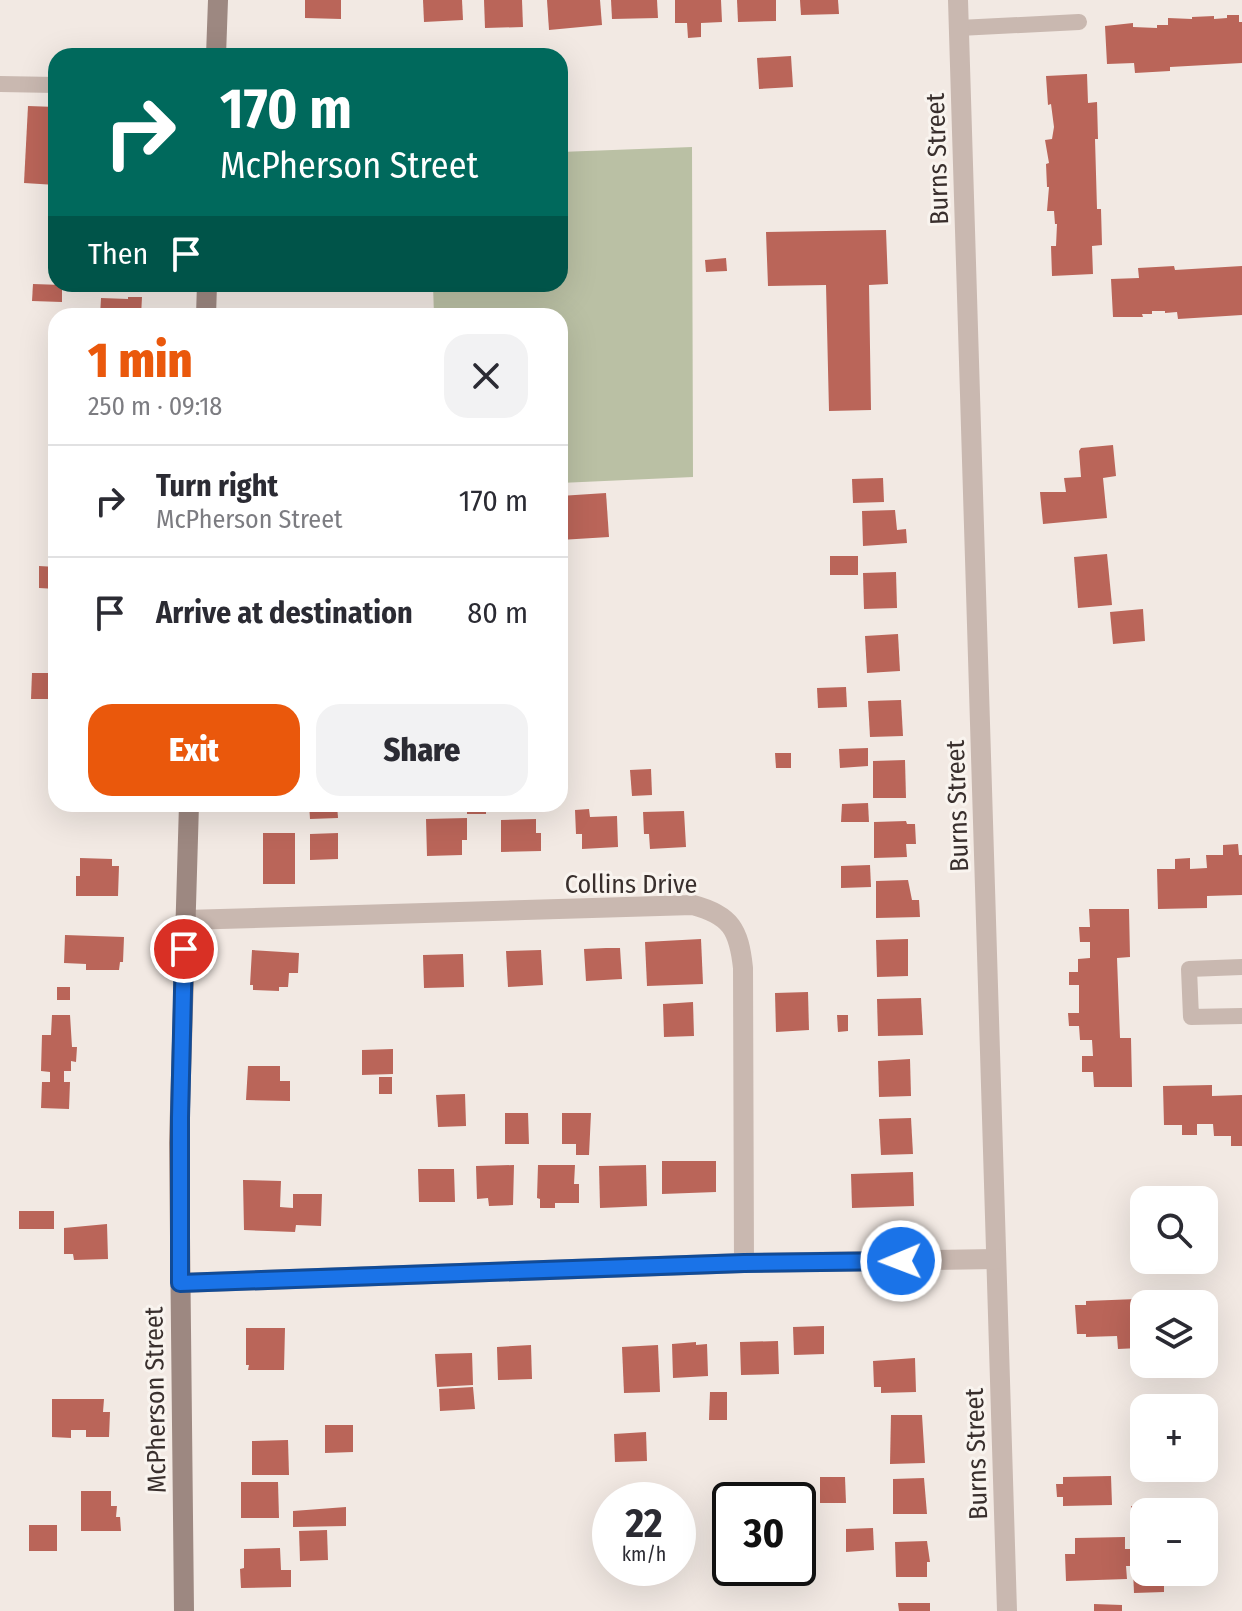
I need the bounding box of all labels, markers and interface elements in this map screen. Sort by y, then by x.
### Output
text: 170 m [220,76,352,143]
icon: right [88,80,192,184]
street label: Burns Street [920,92,955,225]
text: McPherson Street [220,144,478,188]
icon: arrive [164,232,208,276]
text: Then [88,236,148,272]
text: 1 min [88,332,192,390]
button: close [444,334,528,418]
text: 250 m · 09:18 [88,391,222,422]
text: Turn right [156,468,278,504]
icon: right [88,479,132,523]
text: 170 m [459,483,528,519]
text: McPherson Street [156,504,342,535]
icon: arrive [88,591,132,635]
text: Arrive at destination [156,595,413,631]
text: 80 m [467,595,528,631]
button: Exit [88,704,300,796]
button: Share [316,704,528,796]
street label: Burns Street [940,739,975,872]
street label: Collins Drive [565,869,697,900]
pin [150,915,218,983]
icon: arrive [162,927,206,971]
map controls [1130,1186,1218,1586]
button: search [1130,1186,1218,1274]
position arrow [859,1219,943,1303]
button: layers [1130,1290,1218,1378]
street label: McPherson Street [138,1306,173,1493]
street label: Burns Street [959,1387,994,1520]
button: + [1130,1394,1218,1482]
speed limit sign: 30 [712,1482,816,1586]
button: − [1130,1498,1218,1586]
text: 22 [625,1500,663,1548]
text: km/h [622,1542,666,1566]

